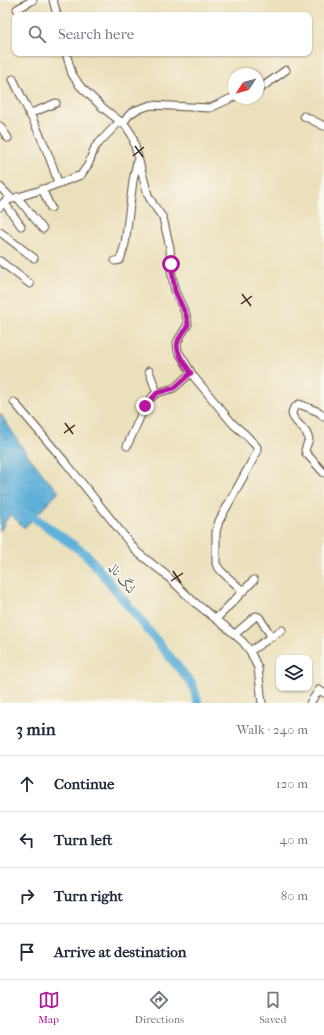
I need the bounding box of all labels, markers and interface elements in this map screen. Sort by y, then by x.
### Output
search box [12,12,312,56]
icon: search [26,23,48,45]
text: Search here [58,25,134,43]
north arrow [228,68,264,104]
route start [162,255,180,273]
route end [136,397,154,415]
water label: لنگ نالہ [105,559,140,597]
map controls [276,655,312,691]
button: layers [276,655,312,691]
text: 3 min [16,719,56,739]
text: Walk · 240 m [236,722,308,737]
icon: ahead [16,773,38,795]
text: Continue [54,775,114,793]
text: 120 m [276,776,308,791]
icon: left [16,829,38,851]
text: Turn left [54,831,112,849]
text: 40 m [280,832,308,847]
icon: right [16,885,38,907]
text: Turn right [54,887,123,905]
text: 80 m [281,888,308,903]
icon: arrive [16,941,38,963]
text: Arrive at destination [54,943,186,961]
tab: Map [38,989,60,1026]
tab: Directions [135,989,184,1026]
tab: Saved [259,989,286,1026]

